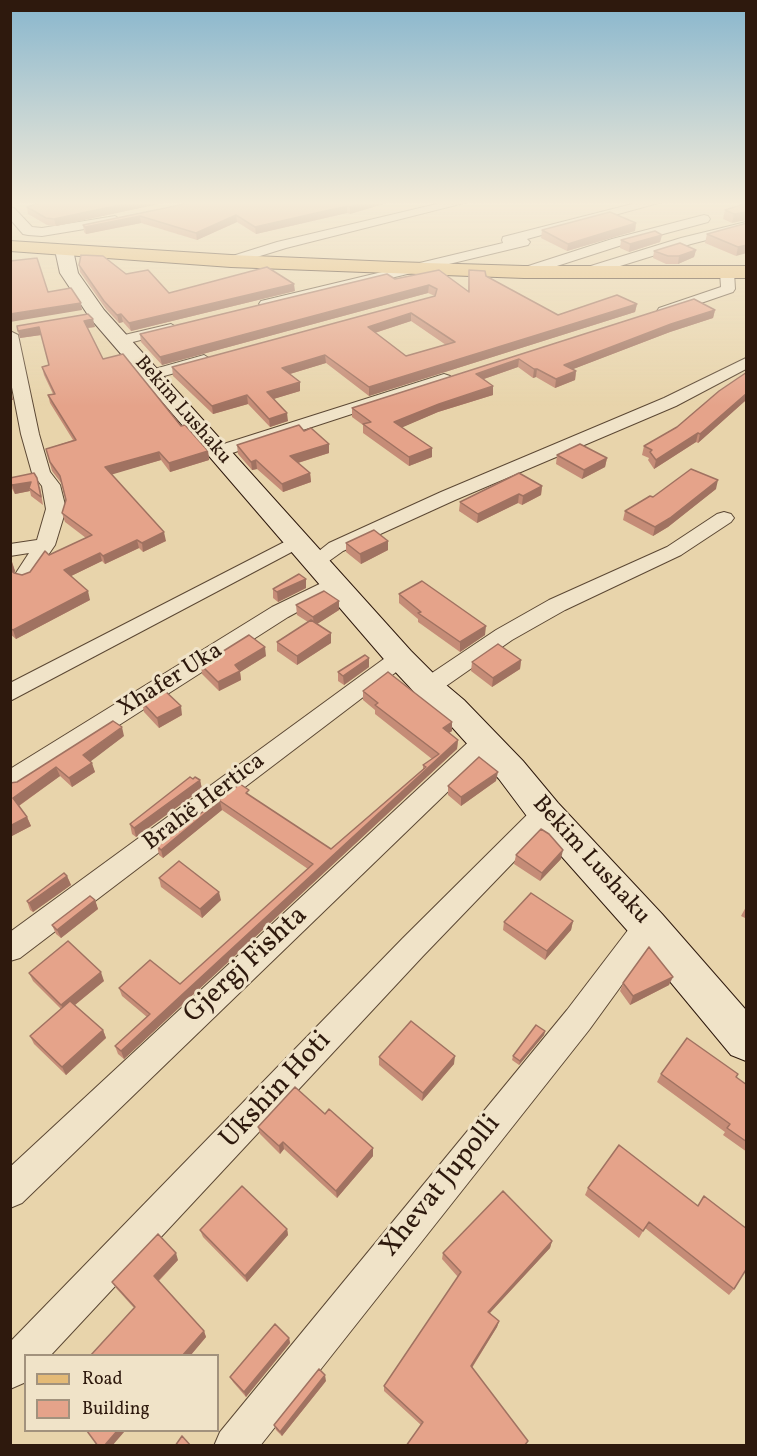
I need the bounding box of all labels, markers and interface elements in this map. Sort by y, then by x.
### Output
street label: Bekim Lushaku [128,352,236,470]
street label: Xhafer Uka [113,638,229,724]
street label: Brahë Hertica [138,748,272,858]
street label: Bekim Lushaku [525,791,655,931]
street label: Gjergj Fishta [178,900,316,1032]
street label: Ukshin Hoti [214,1025,340,1157]
street label: Xhevat Jupolli [375,1109,509,1265]
legend [24,1354,219,1432]
text: Road [82,1367,123,1392]
text: Building [82,1397,150,1422]

